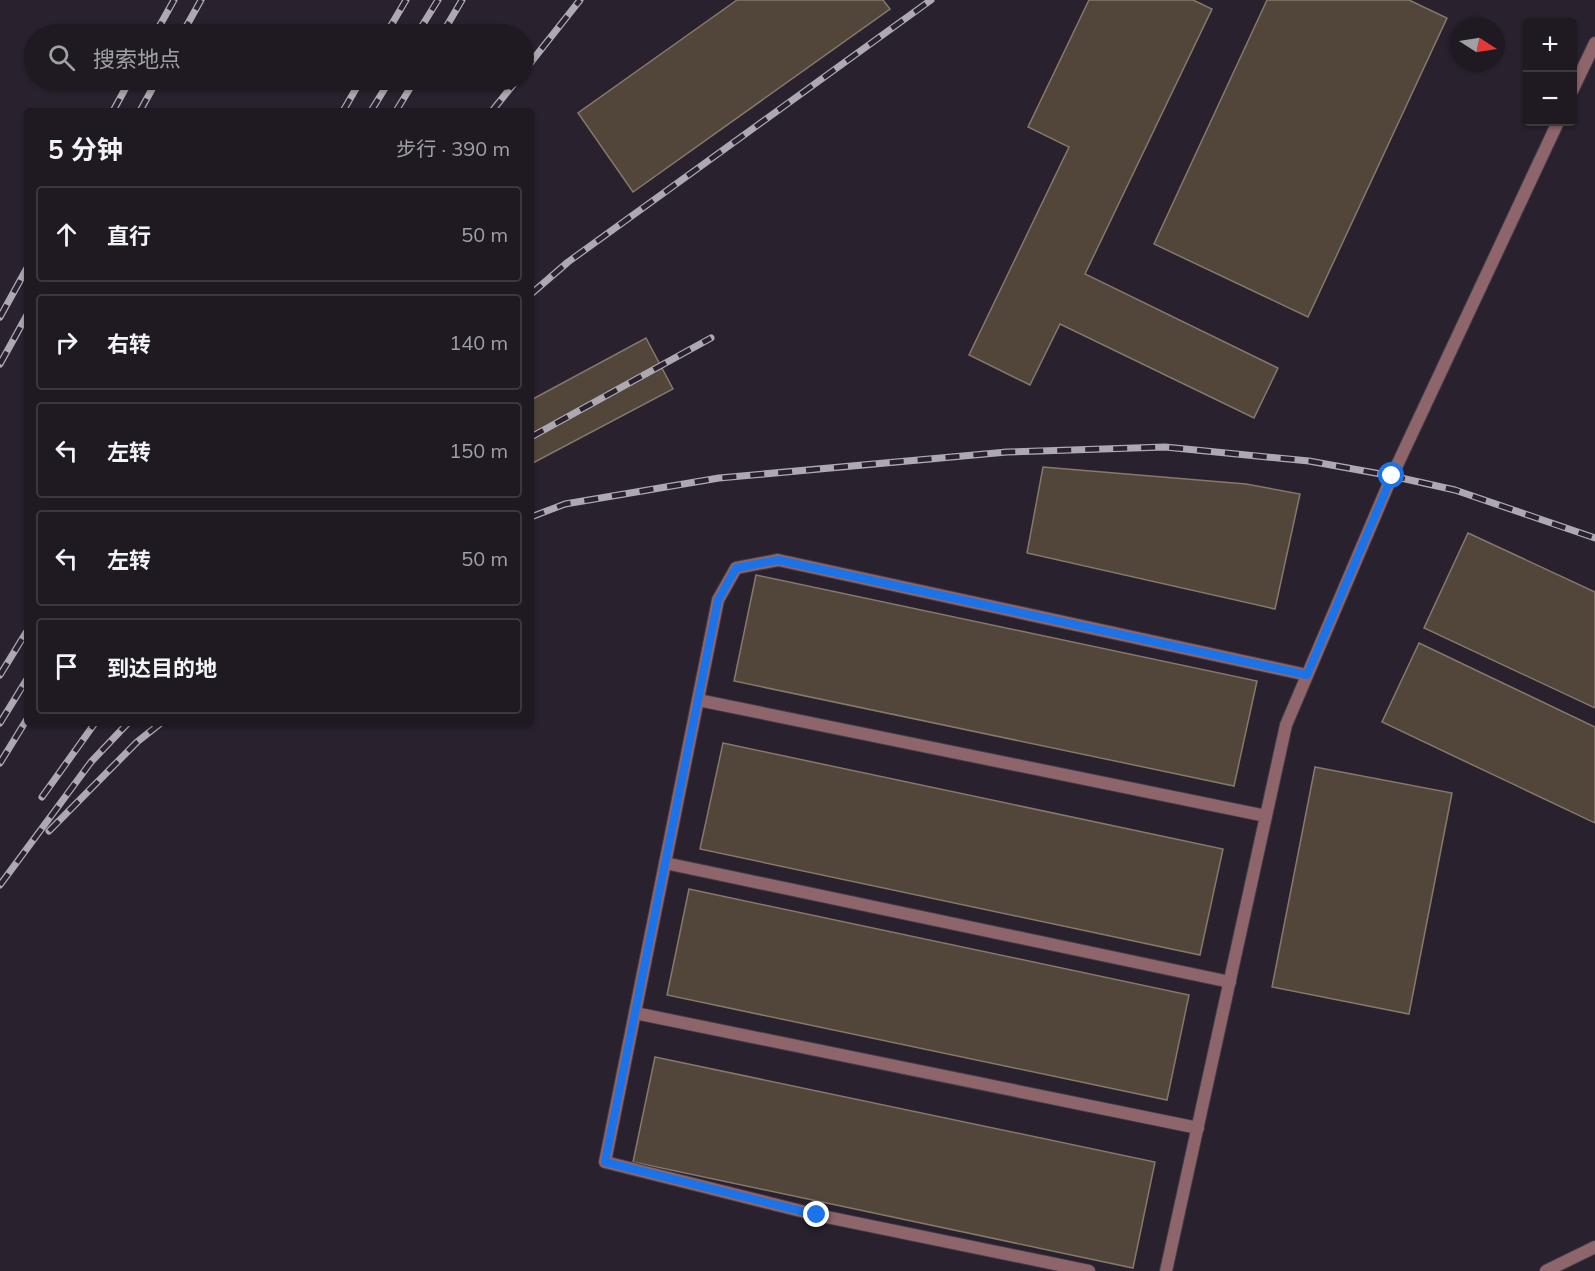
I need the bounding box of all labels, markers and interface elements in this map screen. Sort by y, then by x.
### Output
north arrow [1451,18,1505,72]
map controls [1523,18,1577,126]
button: + [1523,18,1577,72]
search box [24,24,534,90]
icon: search [45,41,78,74]
text: 搜索地点 [93,45,181,73]
button: − [1523,72,1577,126]
text: 5 分钟 [48,133,123,166]
text: 步行 · 390 m [396,136,510,161]
icon: ahead [50,218,83,251]
text: 直行 [107,222,151,250]
text: 50 m [461,222,508,247]
icon: right [50,326,83,359]
text: 右转 [107,330,151,358]
text: 140 m [449,330,508,355]
icon: left [50,434,83,467]
text: 左转 [107,438,151,466]
text: 150 m [449,438,508,463]
route start [1378,462,1404,488]
icon: left [50,542,83,575]
text: 左转 [107,546,151,574]
text: 50 m [461,546,508,571]
icon: arrive [50,650,83,683]
text: 到达目的地 [107,654,217,682]
route end [803,1201,829,1227]

